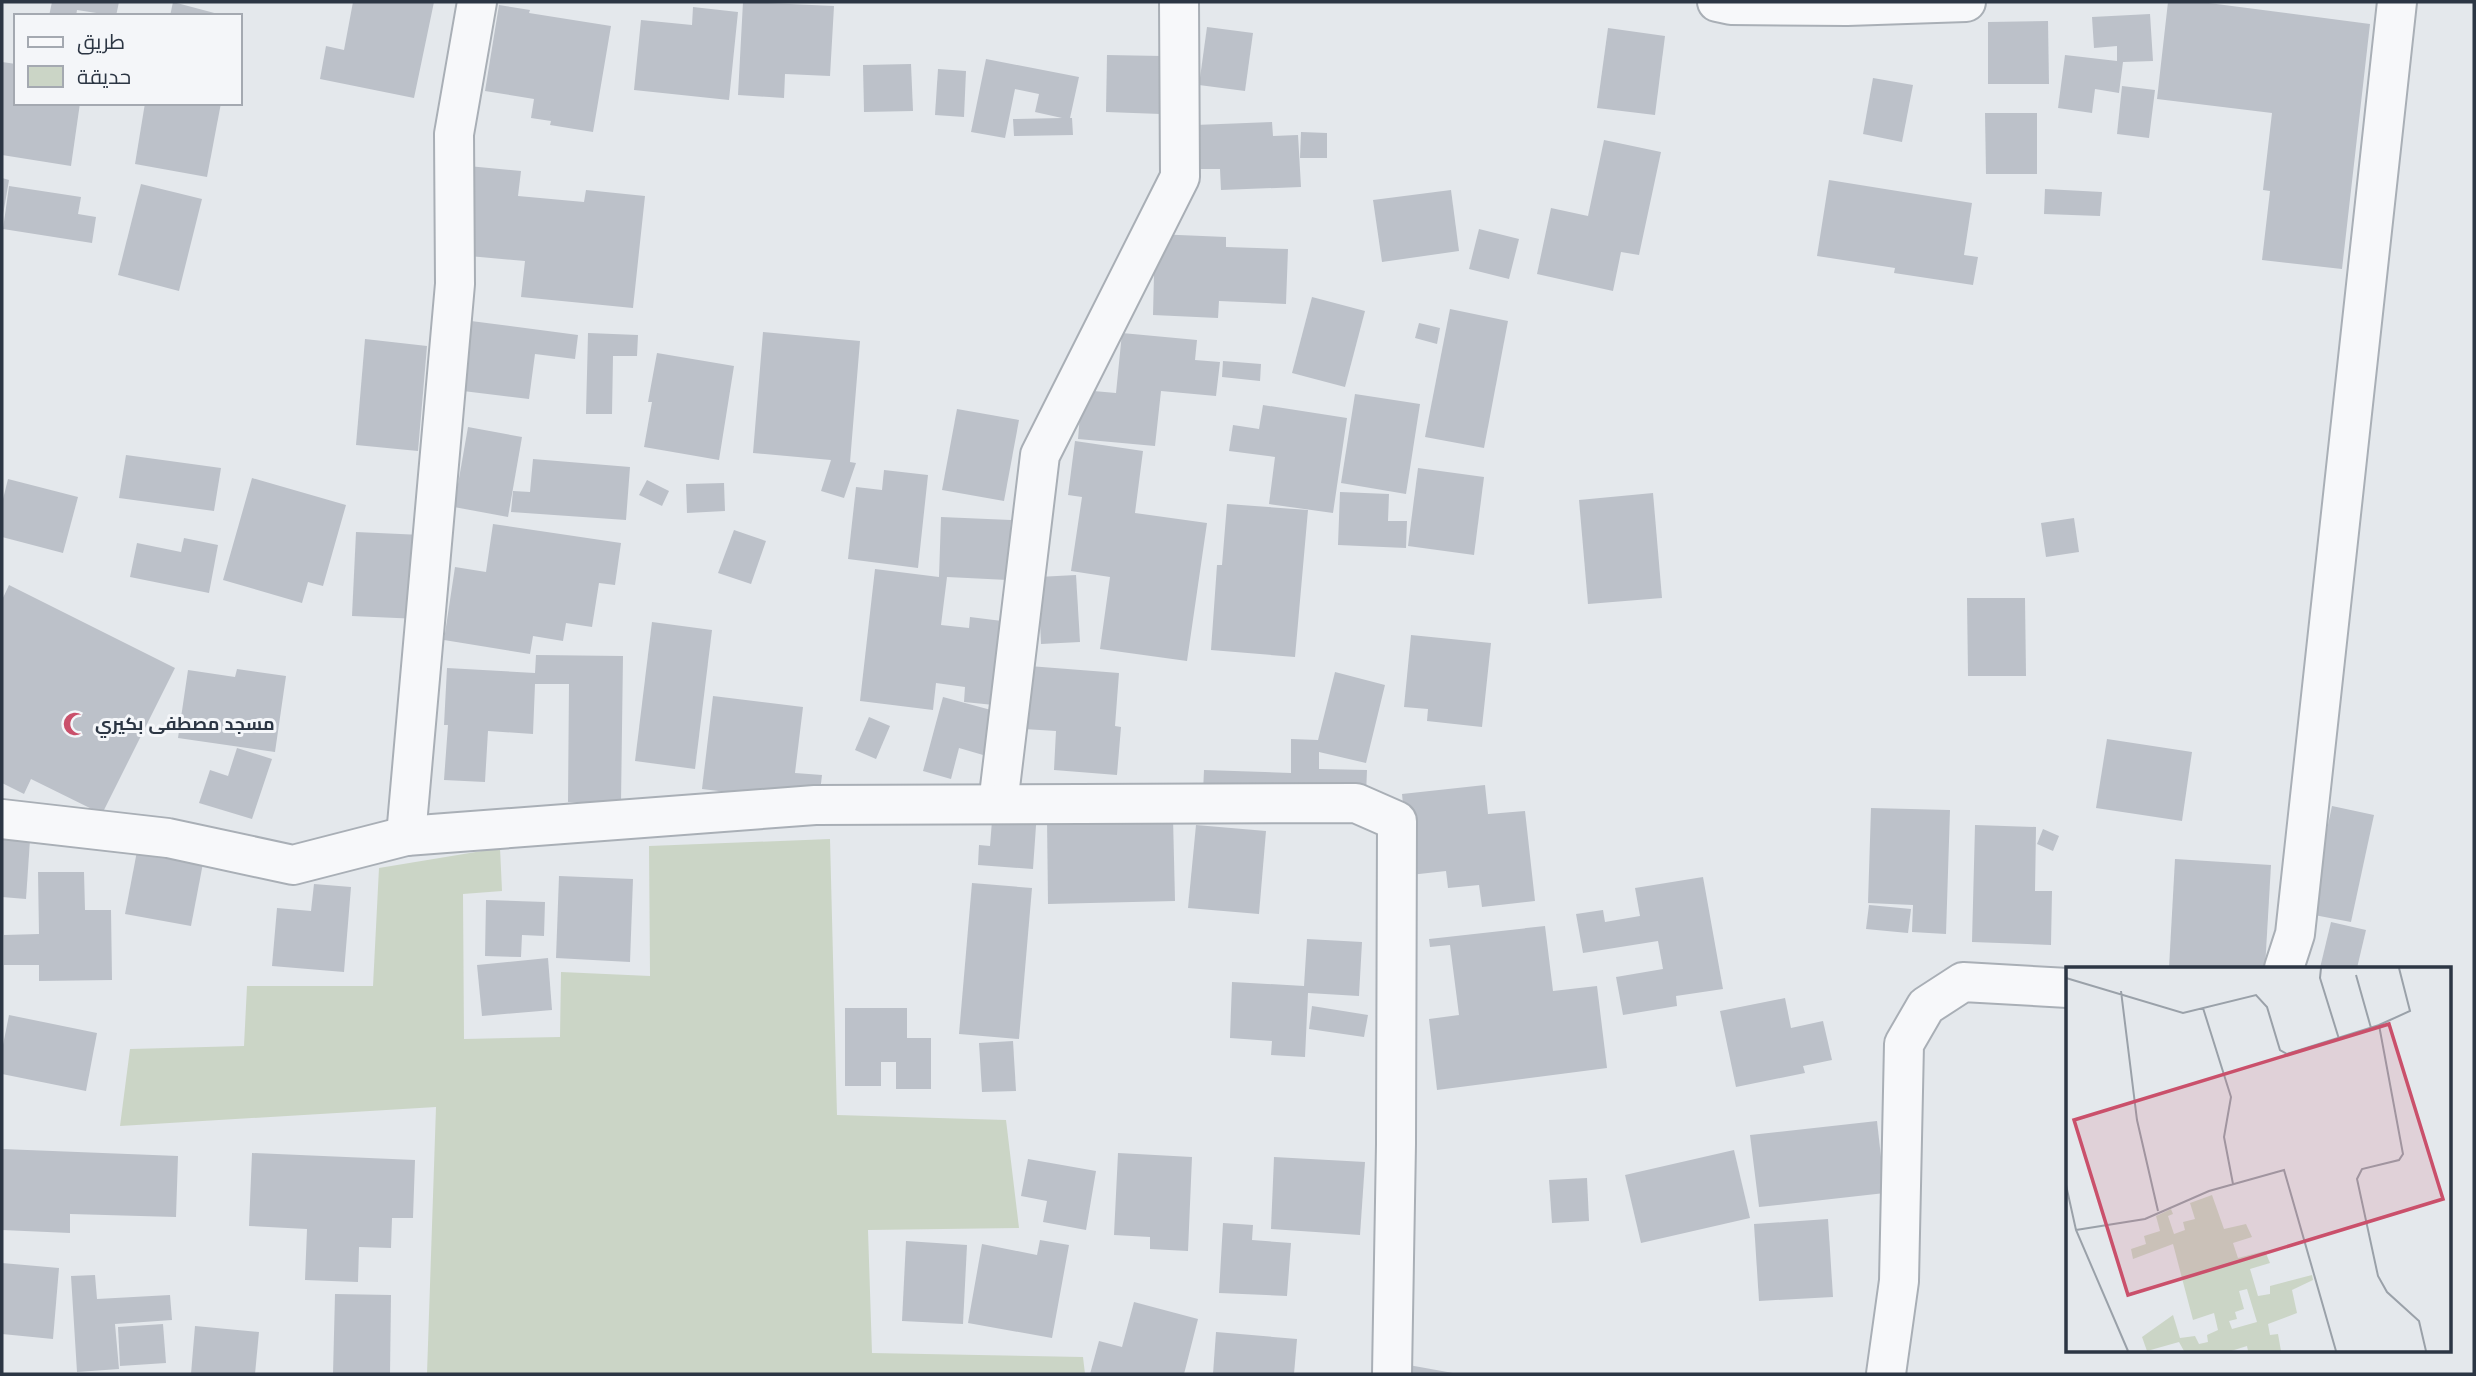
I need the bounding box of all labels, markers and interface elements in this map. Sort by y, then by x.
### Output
legend [14,14,242,105]
text: طريق [77,29,125,55]
text: حديقة [77,64,131,89]
mosque icon: مسجد مصطفى بكيري [61,710,89,738]
place label: مسجد مصطفى بكيري [95,713,275,738]
inset map [2066,967,2452,1352]

